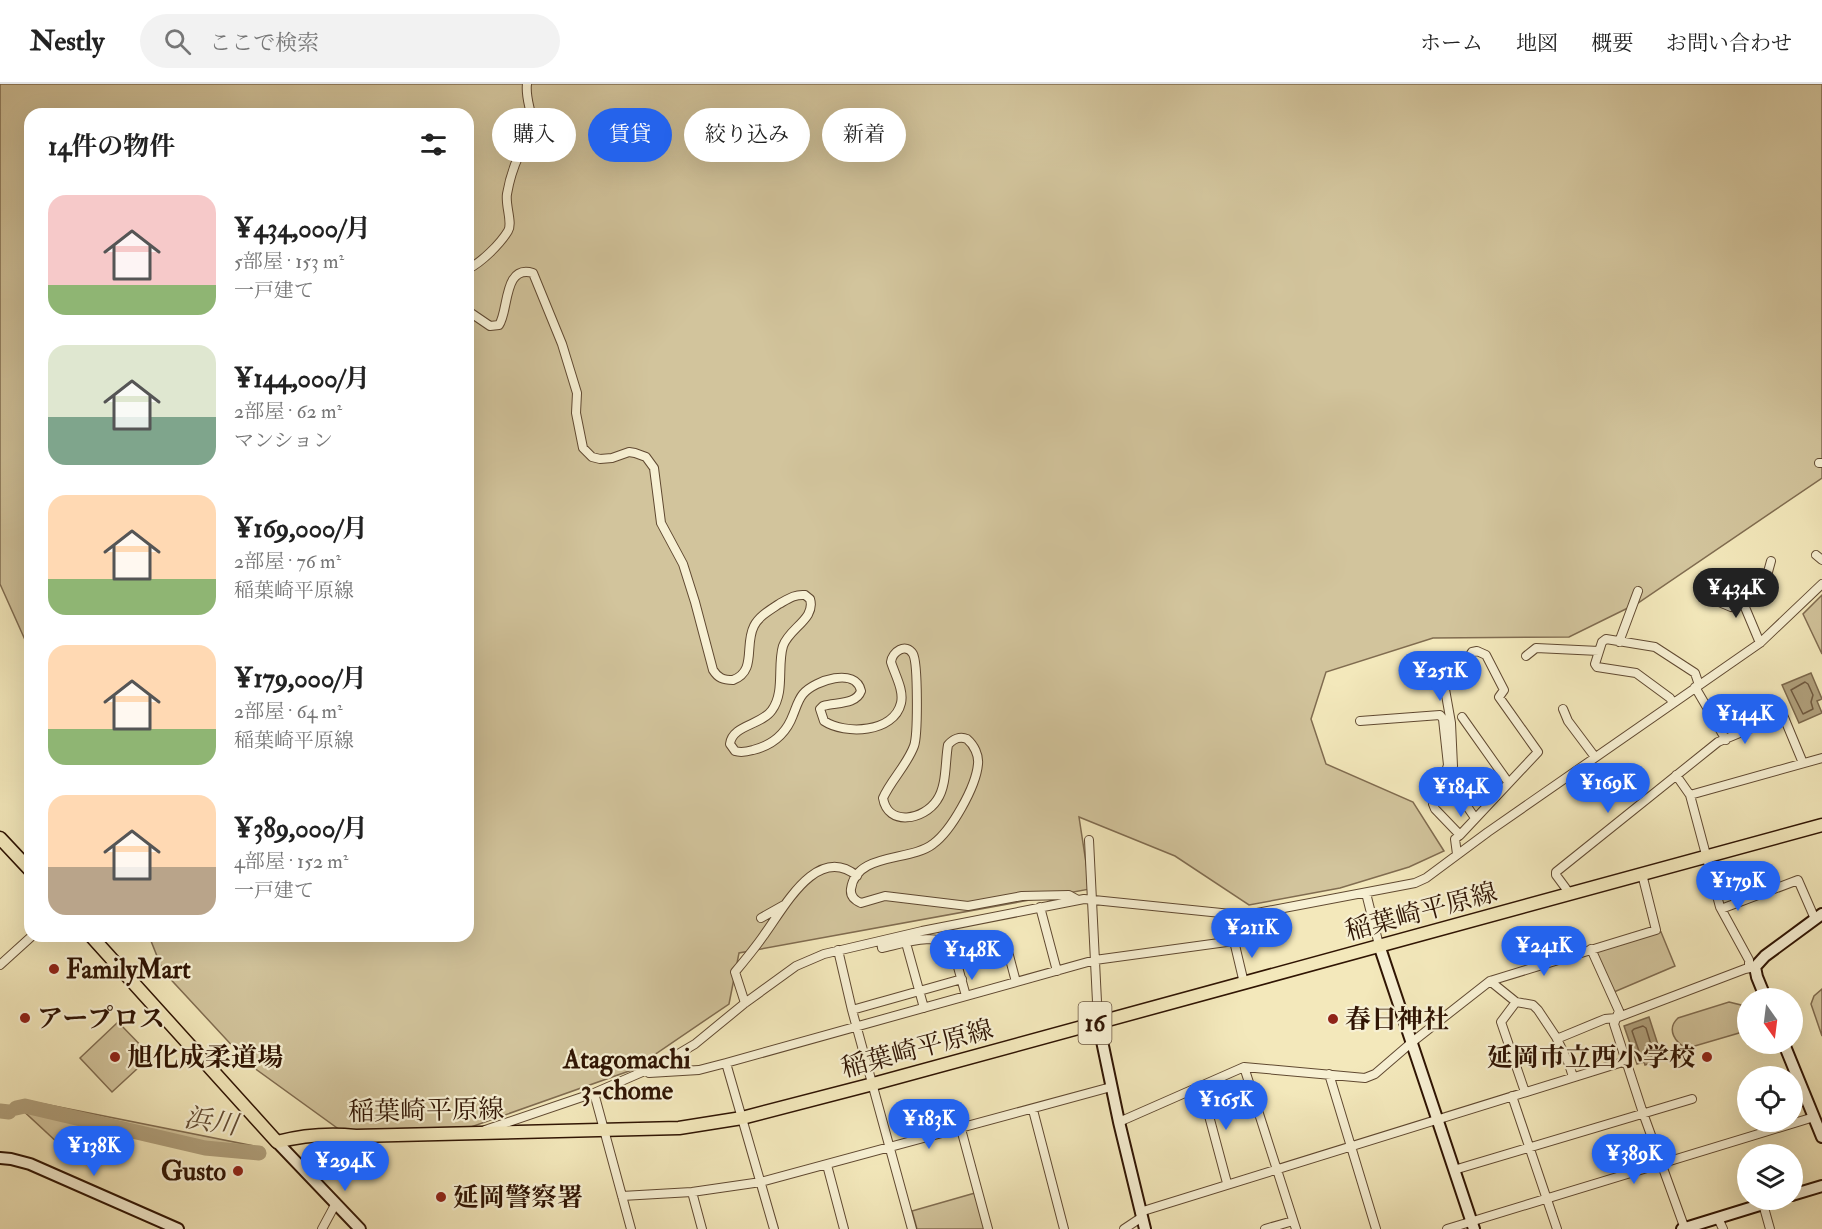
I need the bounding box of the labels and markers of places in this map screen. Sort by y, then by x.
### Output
pin: ¥434K [1694,568,1778,619]
pin: ¥251K [1398,651,1482,702]
pin: ¥144K [1703,694,1787,745]
pin: ¥169K [1566,763,1650,814]
pin: ¥184K [1419,767,1503,818]
pin: ¥179K [1696,861,1780,912]
pin: ¥211K [1210,908,1294,959]
pin: ¥241K [1502,926,1586,977]
pin: ¥148K [930,930,1014,981]
place label: FamilyMart [66,954,191,987]
marker: FamilyMart [47,962,61,976]
place label: アープロス [37,1003,165,1035]
place label: 春日神社 [1345,1004,1449,1036]
marker: アープロス [18,1011,32,1025]
marker: 春日神社 [1326,1012,1340,1026]
place label: 旭化成柔道場 [127,1042,283,1074]
place label: 延岡市立西小学校 [1487,1042,1695,1074]
marker: 旭化成柔道場 [108,1050,122,1064]
marker: 延岡市立西小学校 [1700,1050,1714,1064]
pin: ¥165K [1184,1080,1268,1131]
pin: ¥183K [887,1099,971,1150]
pin: ¥138K [52,1126,136,1177]
pin: ¥389K [1592,1134,1676,1185]
pin: ¥294K [303,1141,387,1192]
place label: Gusto [161,1156,226,1188]
marker: Gusto [231,1164,245,1178]
place label: 延岡警察署 [453,1182,583,1214]
marker: 延岡警察署 [434,1190,448,1204]

